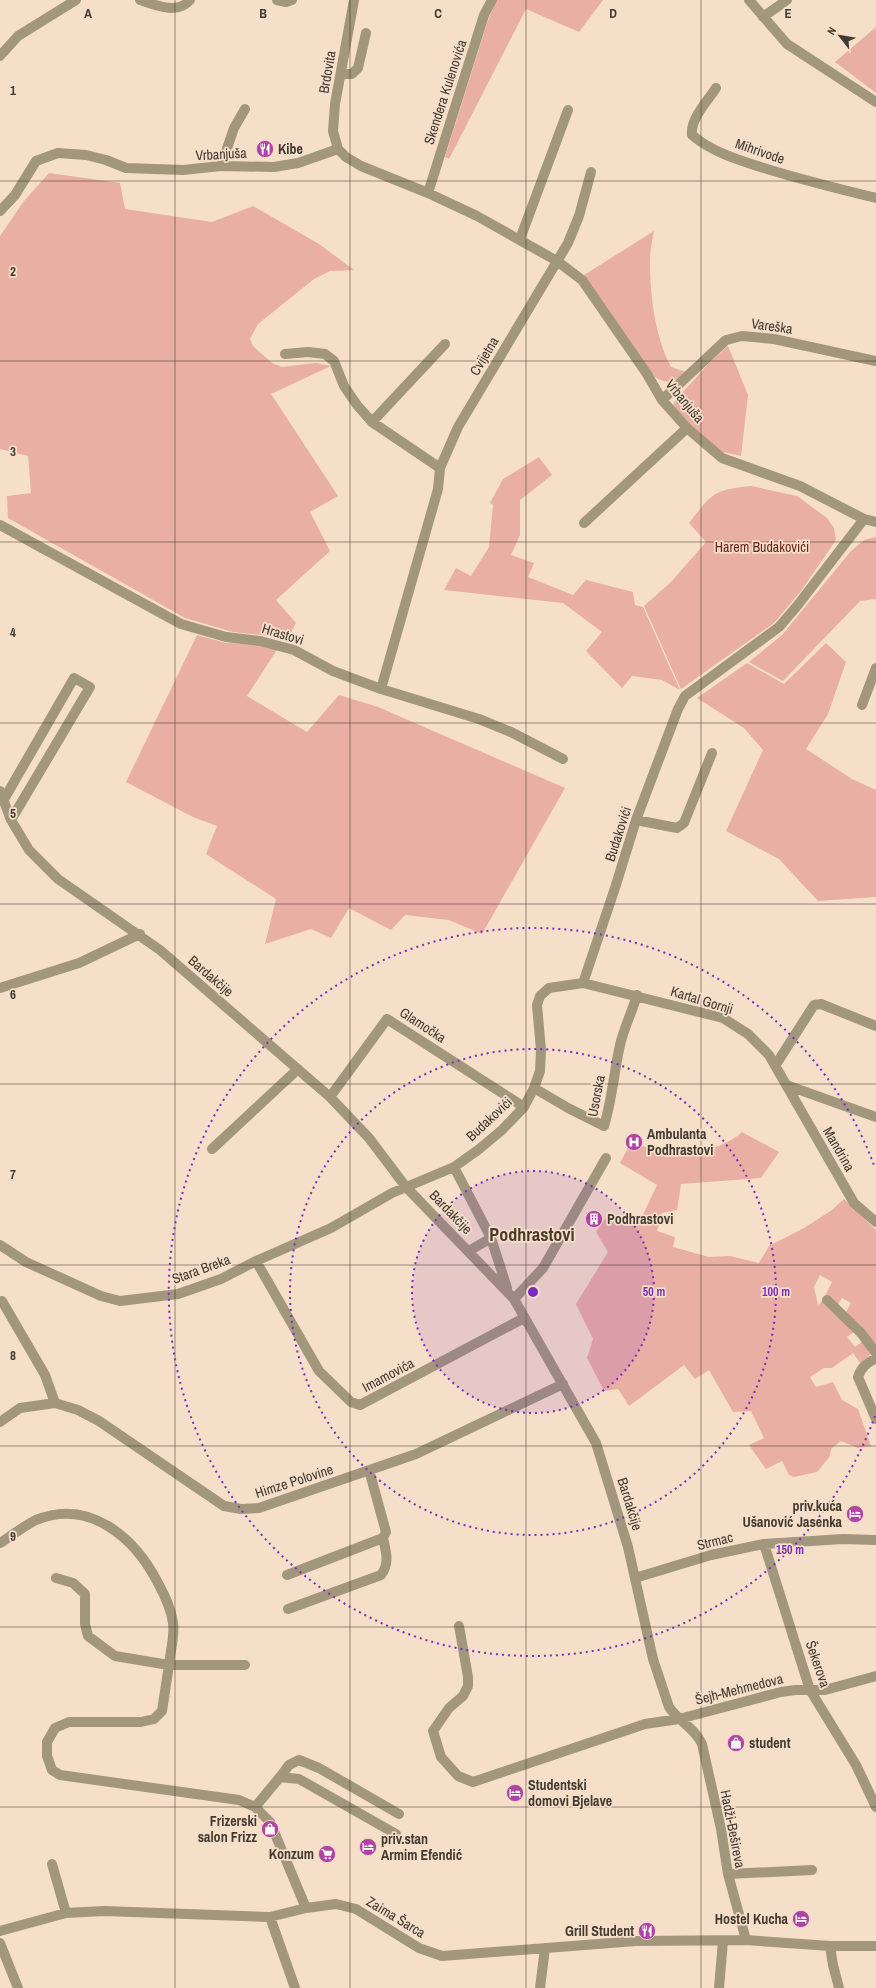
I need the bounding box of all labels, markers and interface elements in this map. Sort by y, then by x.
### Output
text: A [84,5,92,22]
text: B [259,5,267,22]
text: C [434,5,442,22]
text: D [609,5,617,22]
text: E [784,5,792,22]
north arrow [820,16,860,56]
text: N [824,24,839,37]
street label: Skendera Kulenovića [420,37,471,147]
street label: Brdovita [314,49,340,95]
text: 1 [10,82,16,99]
street label: Mihrivode [733,134,787,168]
restaurant icon: Kibe [255,139,275,159]
place label: Kibe [278,140,303,158]
street label: Vrbanjuša [195,144,248,164]
text: 2 [10,263,16,280]
street label: Vareška [750,314,794,338]
street label: Cvijetna [465,333,503,379]
street label: Vrbanjuša [662,376,709,427]
text: 3 [10,443,16,460]
park label: Harem Budakovići [715,538,809,556]
street label: Hrastovi [260,619,306,649]
text: 4 [10,624,16,641]
street label: Budakovići [601,804,635,864]
text: 5 [10,805,16,822]
street label: Bardakčije [185,951,237,1001]
street label: Kartal Gornji [669,982,735,1018]
text: 6 [10,986,16,1003]
street label: Glamočka [396,1003,450,1047]
street label: Usorska [583,1073,609,1118]
street label: Budakovići [462,1093,516,1145]
street label: Mandrina [819,1123,859,1175]
place label: Ambulanta Podhrastovi [647,1125,713,1159]
hospital icon: Ambulanta Podhrastovi [624,1132,644,1152]
text: 7 [10,1166,16,1183]
street label: Bardakčije [426,1186,476,1238]
building icon: Podhrastovi [584,1209,604,1229]
place label: Podhrastovi [607,1210,673,1228]
district label: Podhrastovi [489,1222,575,1247]
street label: Stara Breka [169,1250,233,1288]
text: 50 m [643,1284,665,1300]
text: 100 m [762,1284,790,1300]
centre of rings [526,1285,540,1299]
text: 8 [10,1347,16,1364]
street label: Imamovića [359,1354,418,1396]
street label: Himze Polovine [253,1460,335,1502]
street label: Bardakčije [613,1475,647,1533]
place label: priv.kuća Ušanović Jasenka [742,1497,843,1531]
hotel icon: priv.kuća Ušanović Jasenka [845,1504,865,1524]
text: 9 [10,1528,16,1545]
street label: Strmac [695,1528,735,1554]
text: 150 m [776,1542,804,1558]
street label: Šekerova [802,1638,835,1690]
street label: Šejh-Mehmedova [693,1669,785,1709]
shop icon: student [726,1733,746,1753]
place label: student [749,1734,791,1752]
place label: Studentski domovi Bjelave [528,1776,612,1810]
hotel icon: Studentski domovi Bjelave [505,1783,525,1803]
street label: Hadži-Bešireva [717,1788,749,1870]
place label: Frizerski salon Frizz [198,1812,257,1846]
shop icon: Frizerski salon Frizz [260,1819,280,1839]
place label: priv.stan Armim Efendić [381,1830,462,1864]
hotel icon: priv.stan Armim Efendić [358,1837,378,1857]
supermarket icon: Konzum [317,1844,337,1864]
place label: Konzum [269,1845,314,1863]
street label: Zaima Šarca [363,1892,429,1942]
hotel icon: Hostel Kucha [791,1909,811,1929]
place label: Hostel Kucha [715,1910,789,1928]
restaurant icon: Grill Student [637,1921,657,1941]
place label: Grill Student [565,1922,634,1940]

